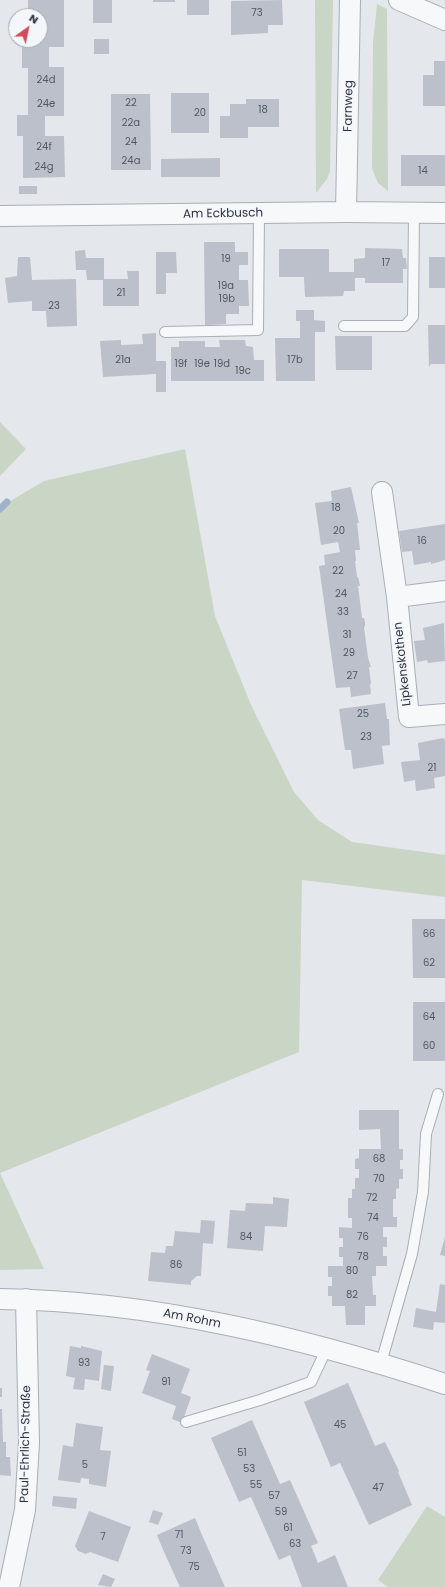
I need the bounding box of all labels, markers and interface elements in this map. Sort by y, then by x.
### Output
house number: 73 [251,7,263,19]
north arrow [8,8,48,48]
text: N [26,10,42,28]
house number: 24d [37,74,55,86]
street label: Farnweg [341,80,357,132]
house number: 22 [125,97,137,109]
house number: 24e [37,98,55,110]
house number: 18 [258,104,268,116]
house number: 20 [194,107,206,119]
house number: 22a [122,117,140,129]
house number: 24 [125,136,137,148]
house number: 24f [36,141,52,153]
house number: 24a [122,155,140,167]
house number: 24g [35,161,53,173]
house number: 14 [418,165,428,177]
street label: Am Eckbusch [183,206,263,222]
house number: 19 [221,253,231,265]
house number: 17 [382,257,390,269]
house number: 19a [218,280,234,292]
house number: 21 [117,287,125,299]
house number: 19b [219,293,235,305]
house number: 23 [48,300,60,312]
house number: 21a [115,354,131,366]
house number: 17b [287,354,303,366]
house number: 19f [175,358,187,370]
house number: 19e [194,358,210,370]
house number: 19d [214,358,230,370]
house number: 19c [235,365,251,377]
house number: 18 [331,502,341,514]
house number: 20 [333,525,345,537]
house number: 16 [417,535,427,547]
house number: 22 [332,565,344,577]
house number: 24 [335,588,347,600]
house number: 33 [337,606,349,618]
street label: Lipkenskothen [391,621,415,707]
house number: 31 [342,629,352,641]
house number: 29 [343,647,355,659]
house number: 27 [346,670,358,682]
house number: 25 [357,708,369,720]
house number: 23 [360,731,372,743]
house number: 21 [428,762,436,774]
house number: 66 [423,928,435,940]
house number: 62 [423,957,435,969]
house number: 64 [423,1011,435,1023]
house number: 60 [423,1040,435,1052]
house number: 68 [373,1153,385,1165]
house number: 70 [373,1173,385,1185]
house number: 72 [366,1192,378,1204]
house number: 74 [367,1212,379,1224]
house number: 84 [240,1231,252,1243]
house number: 76 [357,1231,369,1243]
house number: 78 [357,1251,369,1263]
house number: 86 [170,1259,182,1271]
house number: 80 [346,1265,358,1277]
house number: 82 [346,1289,358,1301]
street label: Am Rohm [162,1306,222,1332]
house number: 93 [78,1357,90,1369]
house number: 91 [161,1376,171,1388]
street label: Paul-Ehrlich-Straße [18,1385,34,1503]
house number: 45 [334,1419,346,1431]
house number: 51 [237,1447,247,1459]
house number: 5 [82,1459,88,1471]
house number: 53 [243,1463,255,1475]
house number: 55 [250,1479,262,1491]
house number: 47 [372,1482,384,1494]
house number: 57 [268,1490,280,1502]
house number: 59 [275,1506,287,1518]
house number: 61 [283,1522,293,1534]
house number: 71 [175,1529,183,1541]
house number: 7 [100,1531,106,1543]
house number: 63 [289,1538,301,1550]
house number: 73 [180,1545,192,1557]
house number: 75 [188,1561,200,1573]

